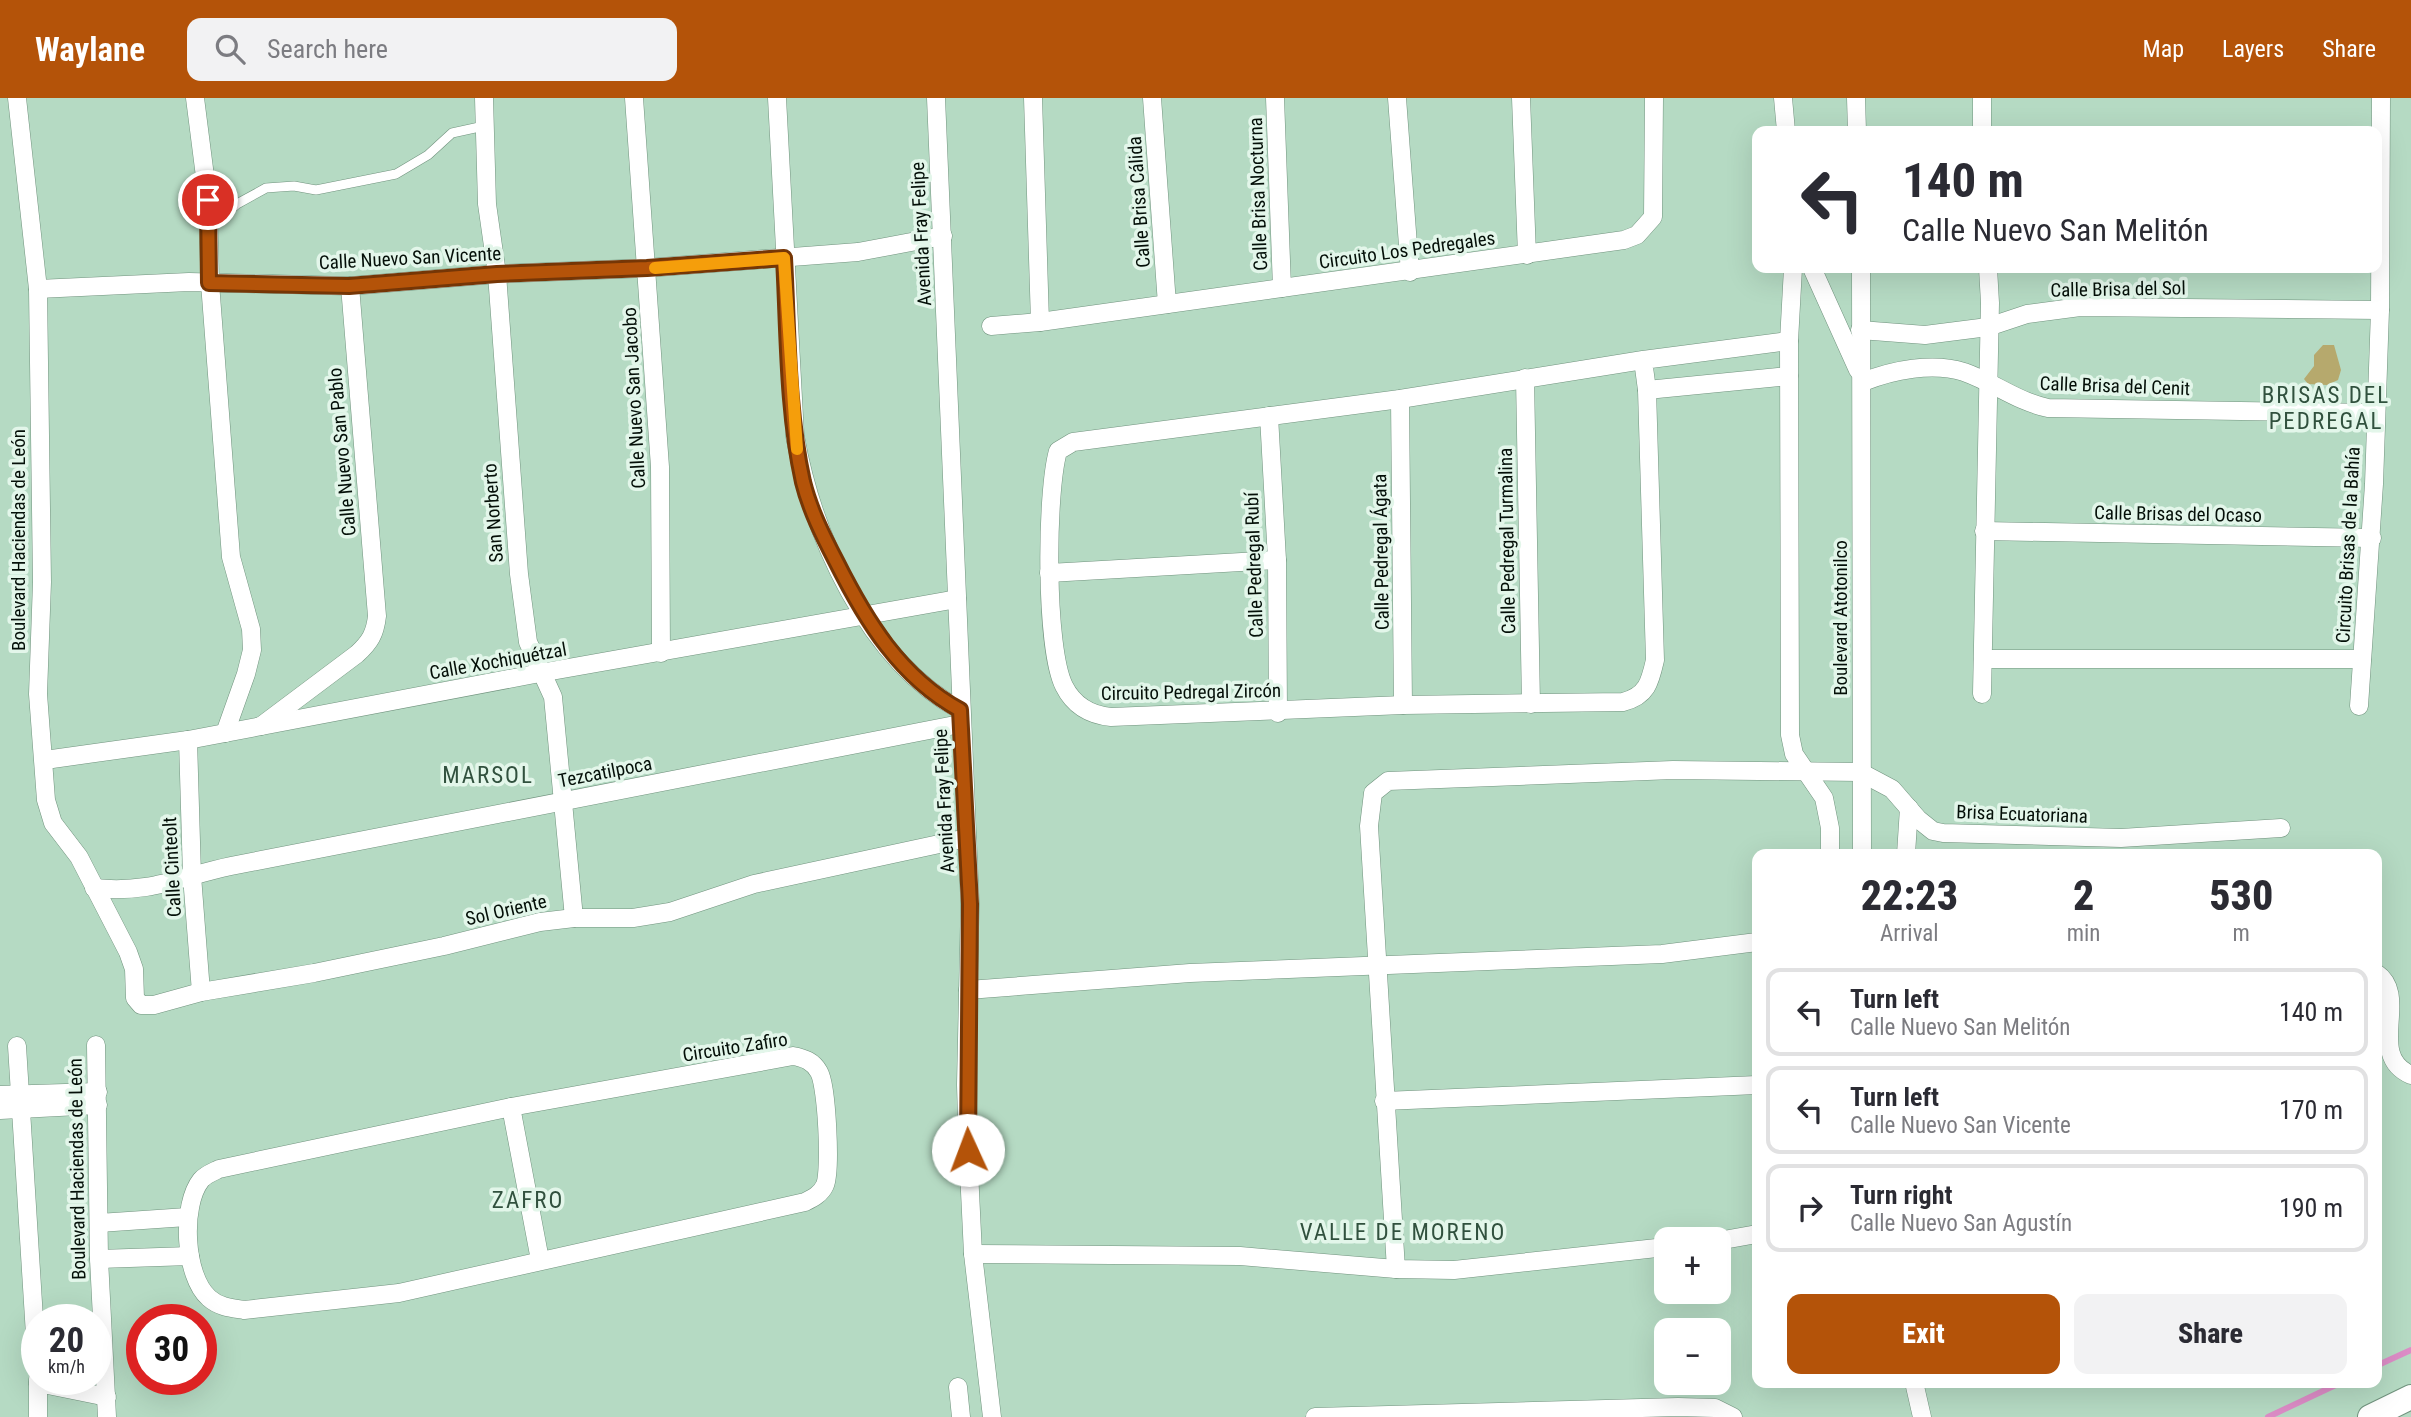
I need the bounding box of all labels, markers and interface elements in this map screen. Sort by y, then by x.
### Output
search box [187,18,677,81]
text: Waylane [35,30,145,69]
icon: search [211,30,249,68]
text: Search here [267,34,388,64]
text: Map [2143,35,2184,63]
text: Layers [2222,35,2284,63]
text: Share [2322,35,2376,63]
street label: Calle Brisa Nocturna [1244,117,1272,271]
street label: Calle Brisa Cálida [1123,136,1155,268]
text: 140 m [1902,152,2024,209]
icon: left [1787,154,1878,245]
street label: Avenida Fray Felipe [906,161,936,307]
pin [178,170,238,230]
icon: arrive [189,181,227,219]
text: Calle Nuevo San Melitón [1902,211,2209,249]
street label: Circuito Los Pedregales [1317,226,1497,274]
street label: Calle Nuevo San Vicente [318,242,502,274]
street label: Calle Brisa del Sol [2050,276,2186,302]
street label: Calle Nuevo San Jacobo [618,307,650,489]
street label: Calle Nuevo San Pablo [323,367,361,537]
street label: Calle Brisa del Cenit [2039,372,2191,400]
district label: BRISAS DEL PEDREGAL [2262,382,2390,435]
street label: Boulevard Haciendas de León [7,429,30,651]
street label: Circuito Brisas de la Bahía [2331,446,2365,644]
street label: Calle Pedregal Turmalina [1494,448,1520,634]
street label: San Norberto [478,463,508,563]
street label: Calle Pedregal Ágata [1368,474,1394,630]
street label: Calle Pedregal Rubí [1240,490,1268,638]
street label: Calle Brisas del Ocaso [2094,501,2262,527]
street label: Boulevard Atotonilco [1829,540,1852,696]
street label: Calle Xochiquétzal [428,638,568,684]
street label: Circuito Pedregal Zircón [1101,679,1281,705]
street label: Avenida Fray Felipe [929,728,959,874]
street label: Tezcatilpoca [556,752,654,792]
district label: MARSOL [442,762,534,789]
street label: Brisa Ecuatoriana [1956,800,2088,828]
street label: Calle Cinteolt [158,816,186,918]
text: 22:23 [1861,871,1958,920]
text: 2 [2073,871,2094,920]
text: 530 [2209,871,2273,920]
street label: Sol Oriente [463,890,549,930]
text: Arrival [1880,920,1939,947]
text: min [2067,920,2100,947]
text: m [2233,920,2250,947]
text: Turn left [1850,984,1939,1014]
icon: left [1791,993,1829,1031]
text: 140 m [2279,997,2343,1027]
text: Calle Nuevo San Melitón [1850,1014,2071,1041]
street label: Circuito Zafiro [681,1027,789,1067]
street label: Boulevard Haciendas de León [64,1058,90,1280]
text: Turn left [1850,1082,1939,1112]
icon: left [1791,1091,1829,1129]
text: 170 m [2279,1095,2343,1125]
text: Calle Nuevo San Vicente [1850,1112,2071,1139]
position arrow [931,1113,1005,1187]
text: Turn right [1850,1180,1952,1210]
district label: ZAFRO [492,1187,564,1214]
icon: right [1791,1189,1829,1227]
text: 190 m [2279,1193,2343,1223]
text: Calle Nuevo San Agustín [1850,1210,2072,1237]
district label: VALLE DE MORENO [1300,1219,1506,1246]
map controls [1654,1227,1731,1395]
button: + [1654,1227,1731,1304]
button: Exit [1787,1294,2060,1374]
button: Share [2074,1294,2347,1374]
speed limit sign: 30 [126,1304,217,1395]
button: − [1654,1318,1731,1395]
text: 20 [49,1320,84,1361]
text: km/h [48,1356,85,1377]

